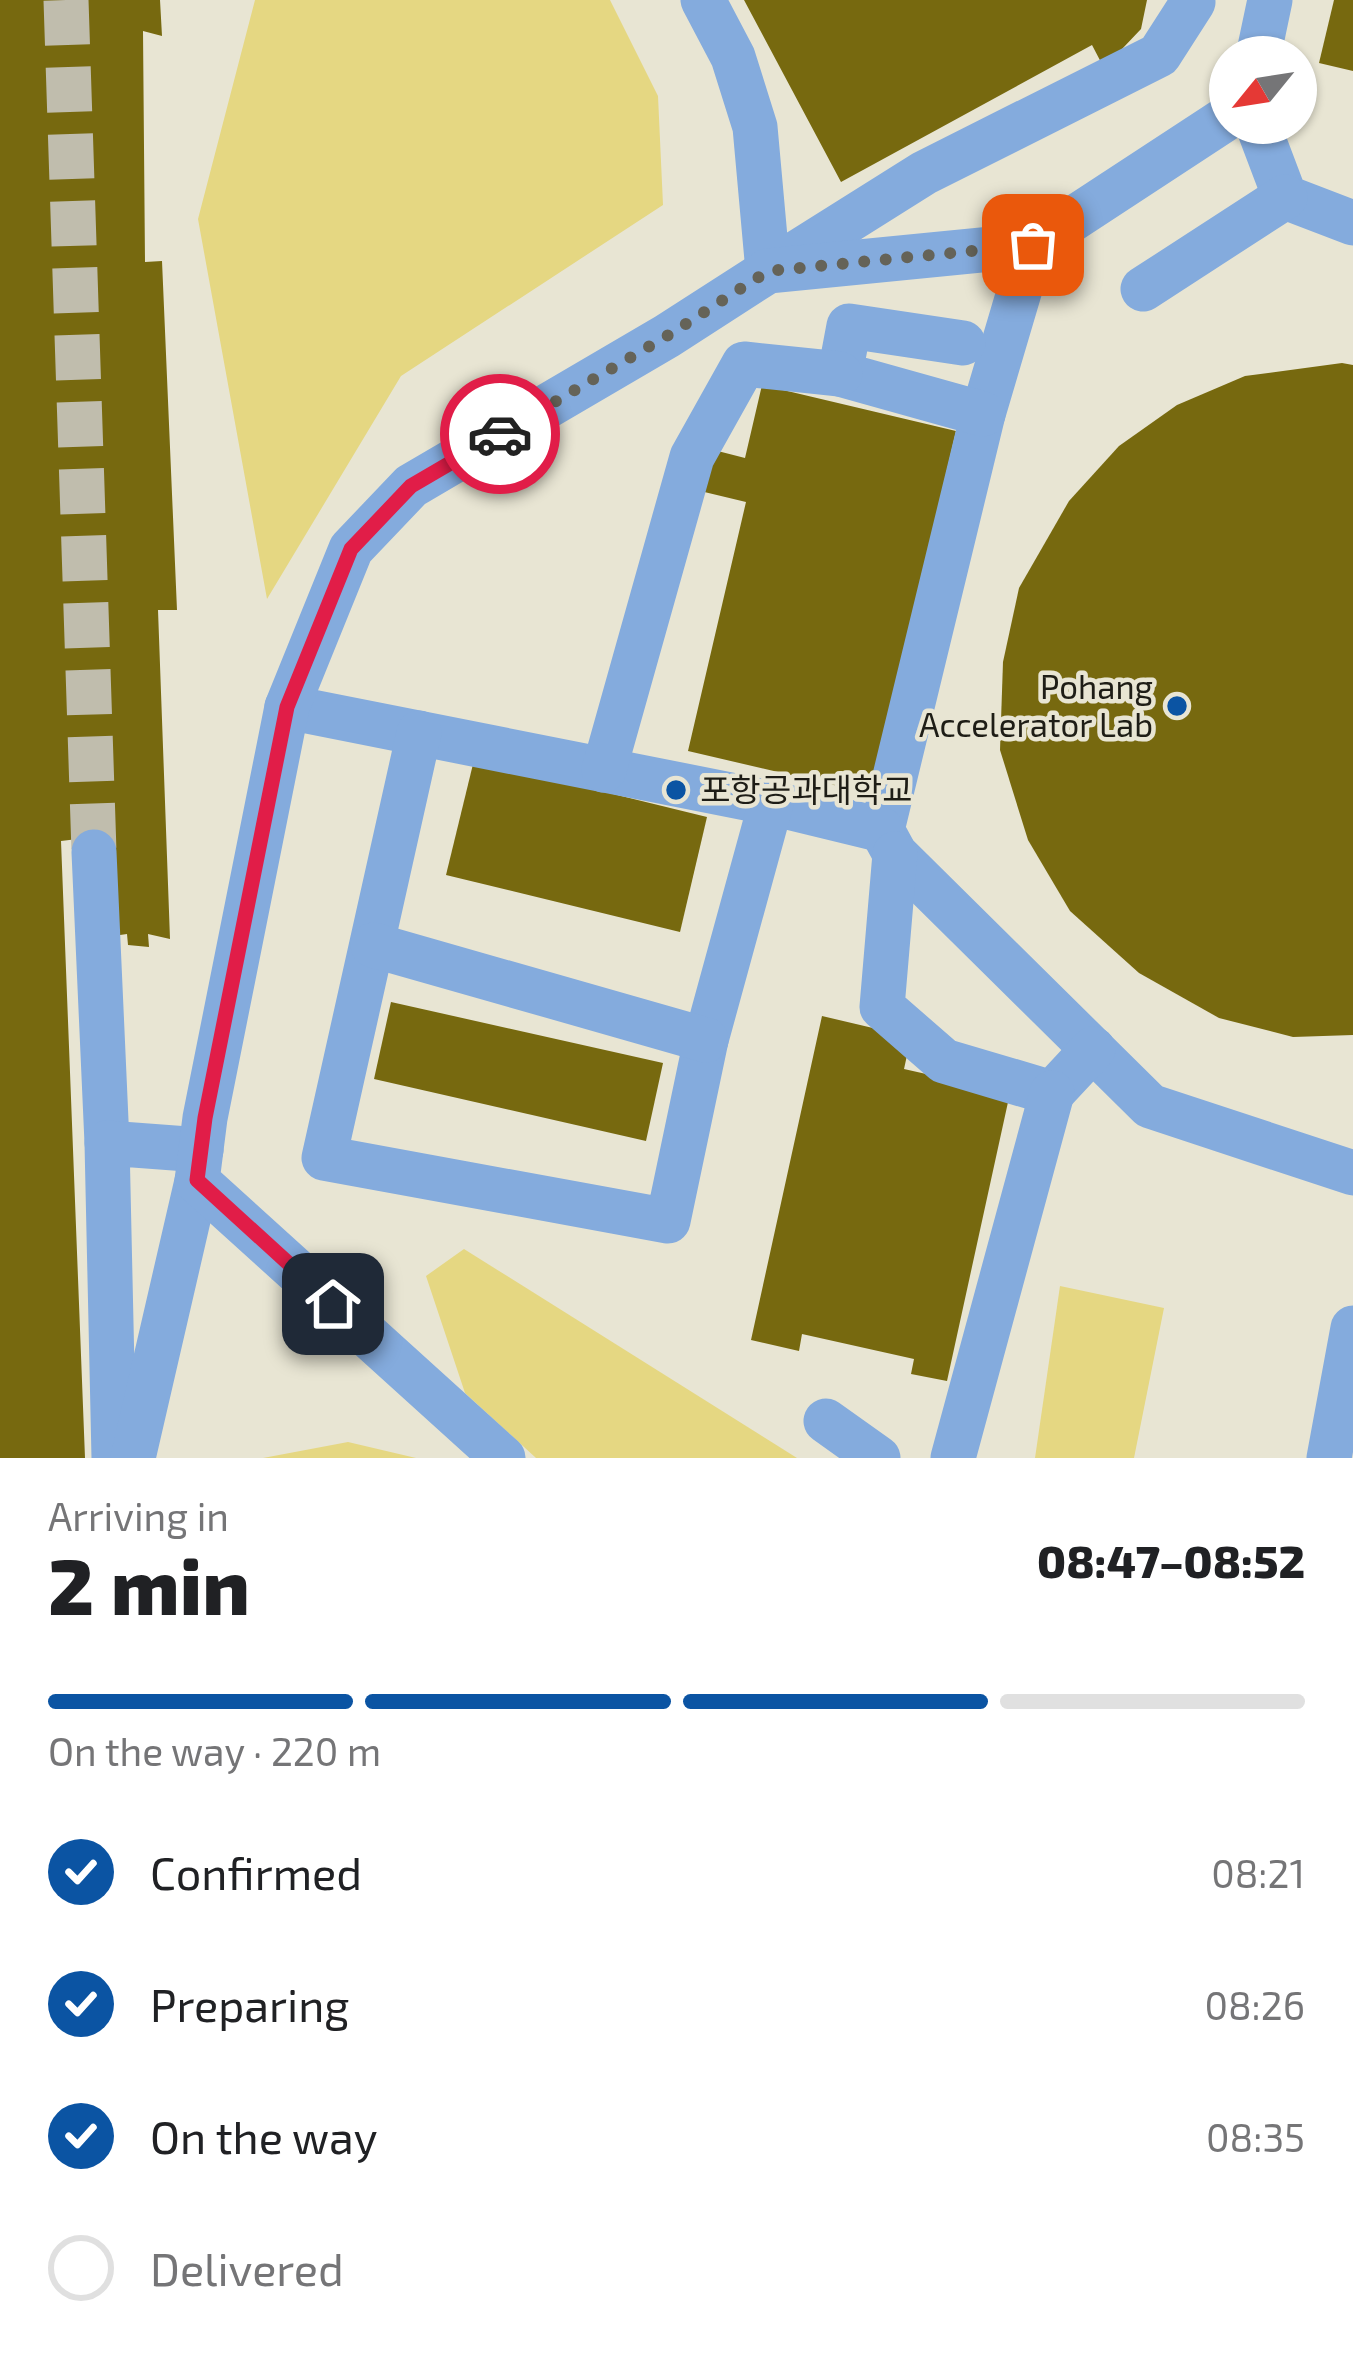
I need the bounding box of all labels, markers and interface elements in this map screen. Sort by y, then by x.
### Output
north arrow [1209,36,1317,144]
map controls [1209,36,1317,144]
pin [982,194,1084,296]
icon: bag [1000,212,1066,278]
courier [440,374,560,494]
icon: car [467,401,533,467]
place label: Pohang Accelerator Lab [919,666,1153,744]
marker: Pohang Accelerator Lab [1164,693,1190,719]
place label: 포항공과대학교 [700,769,913,809]
marker: 포항공과대학교 [663,777,689,803]
pin [282,1253,384,1355]
icon: home [300,1271,366,1337]
text: Arriving in [48,1492,229,1539]
text: 08:47–08:52 [1037,1533,1305,1587]
text: 2 min [48,1537,250,1631]
text: On the way · 220 m [48,1727,381,1774]
icon: check [48,1839,114,1905]
text: Confirmed [150,1845,362,1899]
text: 08:21 [1211,1849,1305,1896]
icon: check [48,1971,114,2037]
text: Preparing [150,1977,349,2031]
text: 08:26 [1204,1981,1305,2028]
icon: check [48,2103,114,2169]
text: On the way [150,2109,377,2163]
text: 08:35 [1206,2113,1305,2160]
text: Delivered [150,2241,344,2295]

